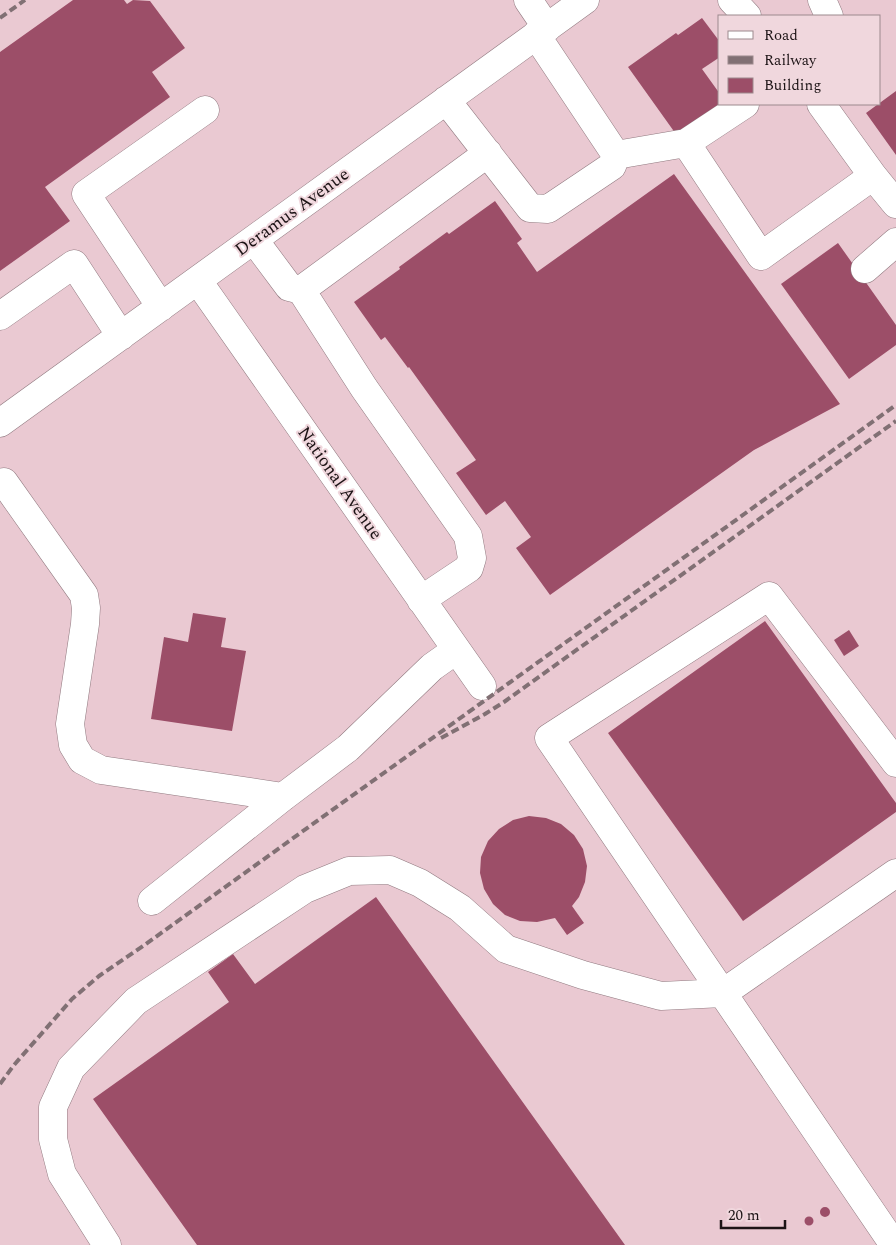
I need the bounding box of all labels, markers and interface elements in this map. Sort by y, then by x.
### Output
legend [718,15,881,105]
text: Road [764,24,798,47]
text: Railway [764,49,817,72]
text: Building [764,74,821,97]
street label: Deramus Avenue [229,161,355,263]
street label: National Avenue [291,421,389,545]
scale bar [721,1198,785,1230]
text: 20 m [728,1204,760,1227]

